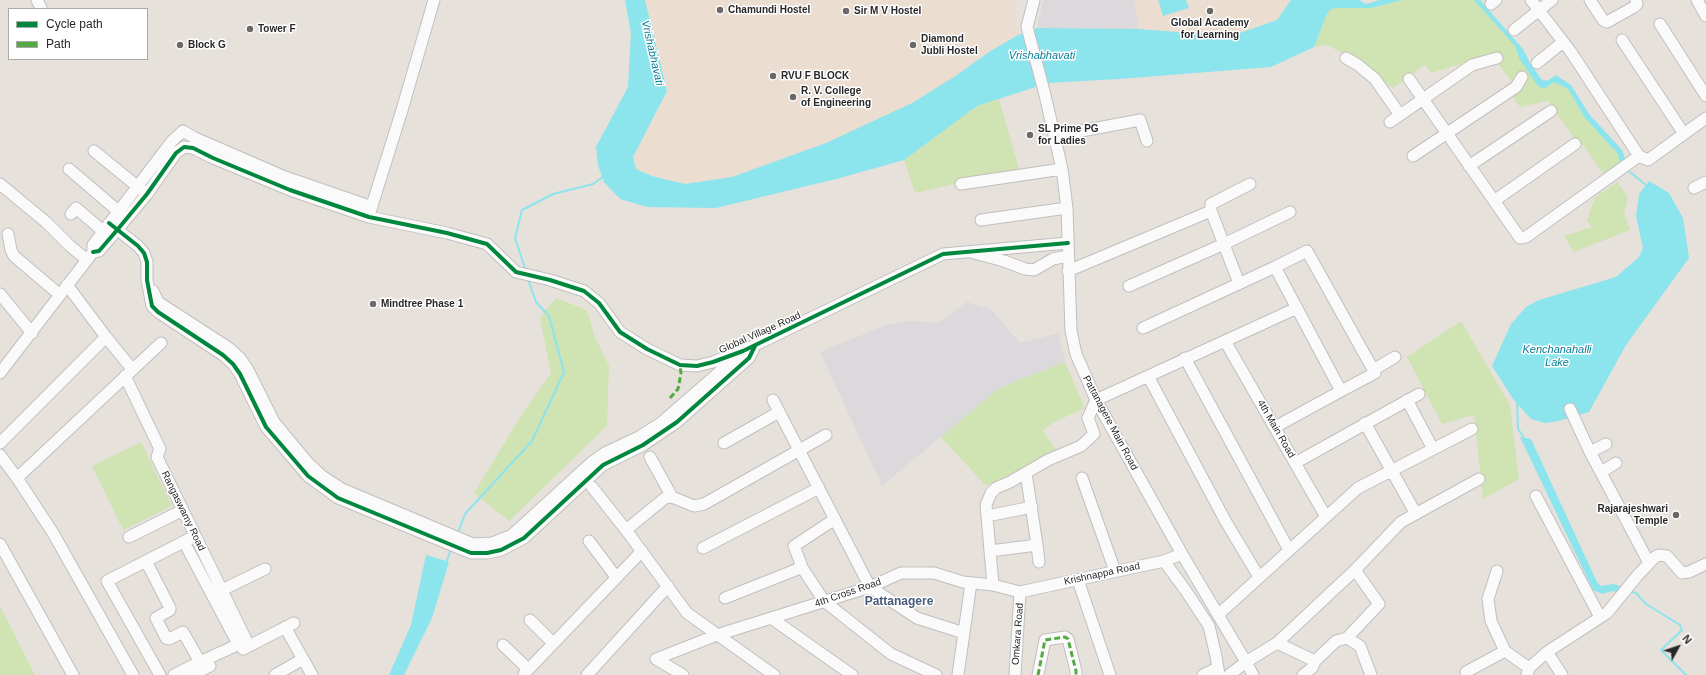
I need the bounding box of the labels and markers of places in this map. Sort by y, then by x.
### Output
place label: Chamundi Hostel [728,4,810,16]
marker: Chamundi Hostel [715,5,725,15]
place label: Sir M V Hostel [854,5,921,17]
marker: Sir M V Hostel [841,6,851,16]
marker: Global Academy for Learning [1205,6,1215,16]
place label: Global Academy for Learning [1171,17,1249,40]
place label: Tower F [258,23,296,35]
marker: Tower F [245,24,255,34]
place label: Diamond Jubli Hostel [921,33,978,56]
place label: Block G [188,39,226,51]
marker: Block G [175,40,185,50]
marker: Diamond Jubli Hostel [908,40,918,50]
place label: RVU F BLOCK [781,70,849,82]
marker: RVU F BLOCK [768,71,778,81]
place label: R. V. College of Engineering [801,85,871,108]
marker: R. V. College of Engineering [788,92,798,102]
place label: SL Prime PG for Ladies [1038,123,1099,146]
marker: SL Prime PG for Ladies [1025,130,1035,140]
place label: Mindtree Phase 1 [381,298,463,310]
marker: Mindtree Phase 1 [368,299,378,309]
place label: Rajarajeshwari Temple [1597,503,1668,526]
marker: Rajarajeshwari Temple [1671,510,1681,520]

